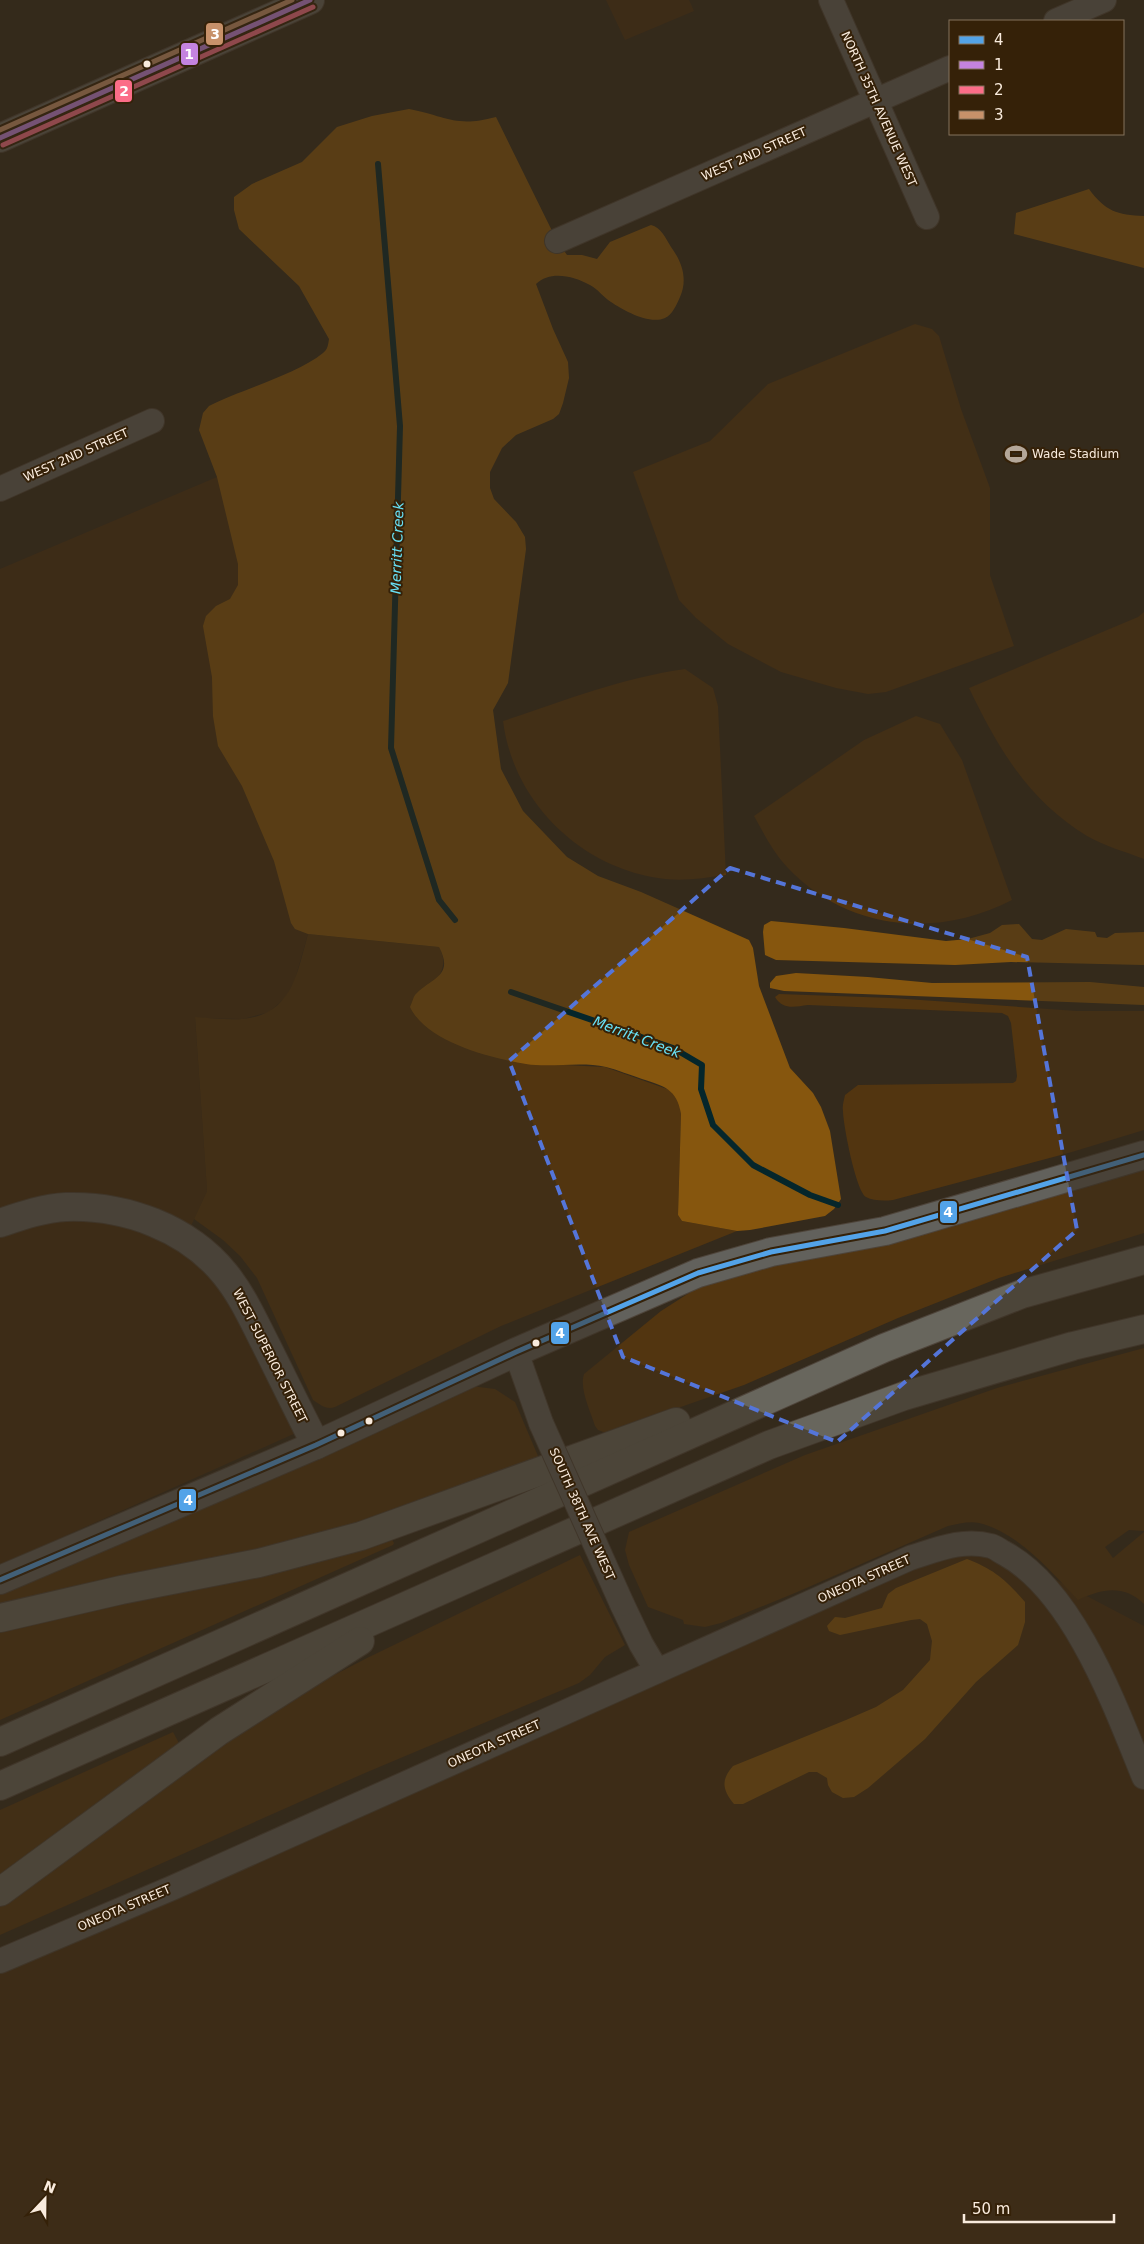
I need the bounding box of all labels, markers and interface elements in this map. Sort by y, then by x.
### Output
legend [949,20,1124,135]
line badge: 3 [205,22,224,46]
text: 3 [210,26,220,42]
street label: NORTH 35TH AVENUE WEST [838,29,920,189]
text: 4 [994,31,1004,49]
line badge: 1 [180,42,199,66]
text: 1 [184,46,194,62]
text: 1 [994,56,1004,74]
unlabelled marker [142,59,152,69]
line badge: 2 [114,79,133,103]
text: 2 [994,81,1004,99]
text: 2 [119,83,129,99]
text: 3 [994,106,1004,124]
street label: WEST 2ND STREET [699,124,809,184]
street label: WEST 2ND STREET [21,425,131,485]
sports icon: Wade Stadium [1003,441,1029,467]
place label: Wade Stadium [1032,447,1119,461]
water label: Merritt Creek [387,501,407,594]
water label: Merritt Creek [591,1013,684,1061]
line badge: 4 [939,1200,958,1224]
text: 4 [943,1204,953,1220]
street label: WEST SUPERIOR STREET [230,1287,310,1426]
line badge: 4 [550,1321,570,1345]
text: 4 [555,1325,565,1341]
unlabelled marker [531,1338,541,1348]
unlabelled marker [364,1416,374,1426]
unlabelled marker [336,1428,346,1438]
street label: SOUTH 38TH AVE WEST [547,1446,618,1583]
line badge: 4 [178,1488,197,1512]
text: 4 [183,1492,193,1508]
street label: ONEOTA STREET [816,1552,913,1606]
street label: ONEOTA STREET [446,1717,543,1771]
street label: ONEOTA STREET [75,1882,173,1934]
north arrow [20,2174,70,2224]
text: N [41,2177,58,2197]
scale bar [964,2192,1114,2224]
text: 50 m [972,2200,1010,2218]

